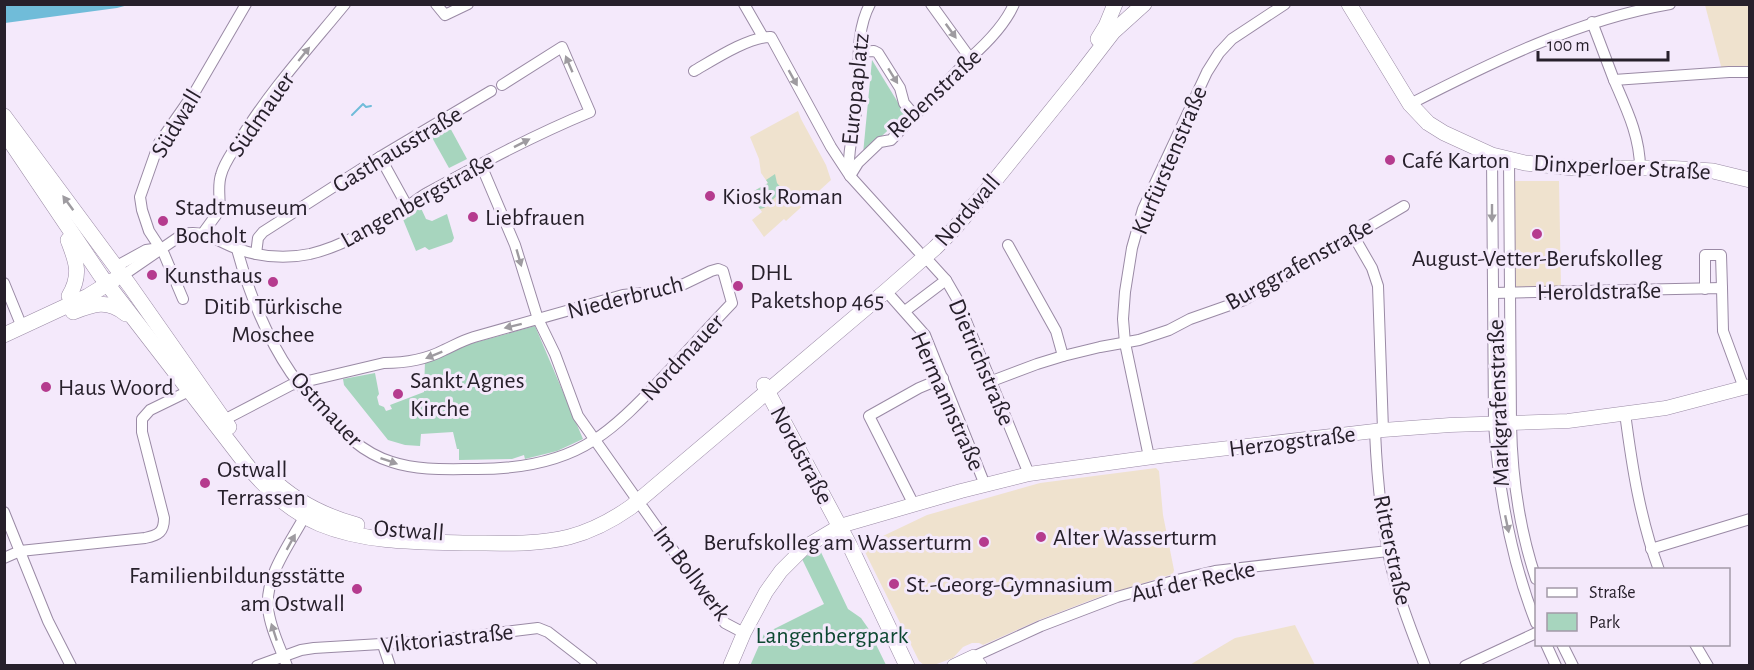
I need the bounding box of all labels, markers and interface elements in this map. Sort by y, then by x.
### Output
one-way arrow [944,24,956,39]
scale bar [1538,24,1668,62]
street label: Europaplatz [838,32,874,146]
text: 100 m [1547,37,1590,55]
street label: Rebenstraße [883,44,986,143]
one-way arrow [298,46,311,62]
one-way arrow [564,55,574,73]
street label: Südmauer [224,68,300,161]
one-way arrow [887,68,898,84]
one-way arrow [788,70,799,86]
street label: Kurfürstenstraße [1128,83,1212,238]
street label: Südwall [147,85,206,162]
street label: Gasthausstraße [329,102,466,198]
one-way arrow [513,138,530,148]
street label: Langenbergstraße [337,149,498,253]
place label: Café Karton [1402,149,1510,173]
street label: Dinxperloer Straße [1533,151,1711,185]
marker: Café Karton [1383,153,1397,167]
street label: Nordwall [930,170,1005,251]
place label: Kiosk Roman [722,185,843,209]
marker: Kiosk Roman [703,189,717,203]
one-way arrow [62,196,74,212]
place label: Stadtmuseum Bocholt [175,196,308,248]
one-way arrow [1487,204,1497,223]
place label: Liebfrauen [485,206,585,230]
marker: Liebfrauen [466,210,480,224]
marker: Stadtmuseum Bocholt [156,214,170,228]
street label: Burggrafenstraße [1222,215,1377,315]
marker: August-Vetter-Berufskolleg [1530,227,1544,241]
place label: August-Vetter-Berufskolleg [1412,247,1663,271]
one-way arrow [514,249,524,267]
place label: DHL Paketshop 465 [750,261,884,313]
place label: Kunsthaus [164,264,262,288]
marker: Kunsthaus [145,268,159,282]
street label: Niederbruch [565,272,686,324]
marker: Ditib Türkische Moschee [266,275,280,289]
marker: DHL Paketshop 465 [731,279,745,293]
street label: Heroldstraße [1537,279,1661,305]
place label: Ditib Türkische Moschee [203,295,343,347]
street label: Dietrichstraße [944,296,1018,429]
street label: Nordmauer [637,309,729,406]
street label: Markgrafenstraße [1484,319,1514,487]
one-way arrow [503,321,522,331]
street label: Hermannstraße [906,329,988,474]
one-way arrow [425,351,443,360]
street label: Ostmauer [286,367,367,452]
place label: Sankt Agnes Kirche [410,369,525,421]
place label: Haus Woord [58,376,174,400]
marker: Haus Woord [39,380,53,394]
marker: Sankt Agnes Kirche [391,387,405,401]
street label: Nordstraße [765,403,837,508]
street label: Herzogstraße [1227,422,1357,462]
one-way arrow [380,456,398,466]
place label: Ostwall Terrassen [217,458,306,510]
marker: Ostwall Terrassen [198,476,212,490]
street label: Ritterstraße [1369,493,1415,608]
one-way arrow [1503,515,1512,534]
street label: Ostwall [373,517,445,545]
street label: Im Bollwerk [648,522,734,625]
place label: Alter Wasserturm [1053,526,1217,550]
marker: Alter Wasserturm [1034,530,1048,544]
place label: Berufskolleg am Wasserturm [703,531,972,555]
one-way arrow [286,533,296,550]
marker: Berufskolleg am Wasserturm [977,535,991,549]
street label: Auf der Recke [1129,557,1257,607]
place label: Familienbildungsstätte am Ostwall [129,564,345,616]
legend [1535,568,1730,646]
place label: St.-Georg-Gymnasium [906,573,1113,597]
marker: St.-Georg-Gymnasium [887,577,901,591]
marker: Familienbildungsstätte am Ostwall [350,582,364,596]
text: Straße [1589,584,1635,602]
text: Park [1589,614,1621,632]
street label: Viktoriastraße [380,620,515,658]
one-way arrow [269,623,279,641]
park label: Langenbergpark [756,624,909,648]

